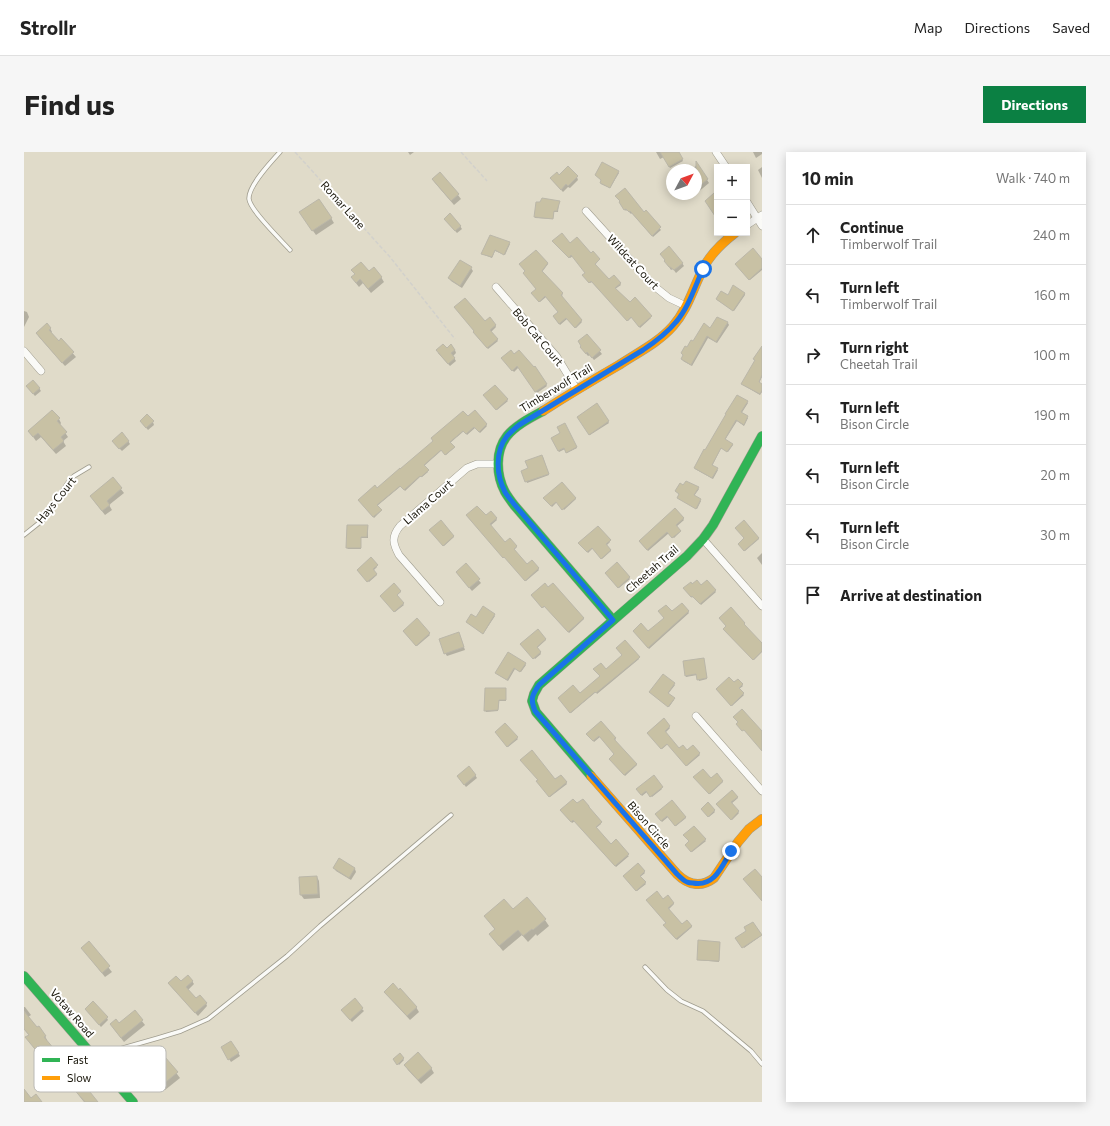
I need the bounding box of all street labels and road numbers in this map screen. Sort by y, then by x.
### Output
street label: Romar Lane [319,178,368,231]
street label: Wildcat Court [605,232,662,292]
street label: Bob Cat Court [510,305,567,369]
street label: Timberwolf Trail [517,361,594,414]
street label: Hays Court [33,474,79,525]
street label: Llama Court [400,476,455,527]
street label: Cheetah Trail [623,542,681,595]
street label: Bison Circle [625,798,674,851]
street label: Votaw Road [48,986,97,1040]

